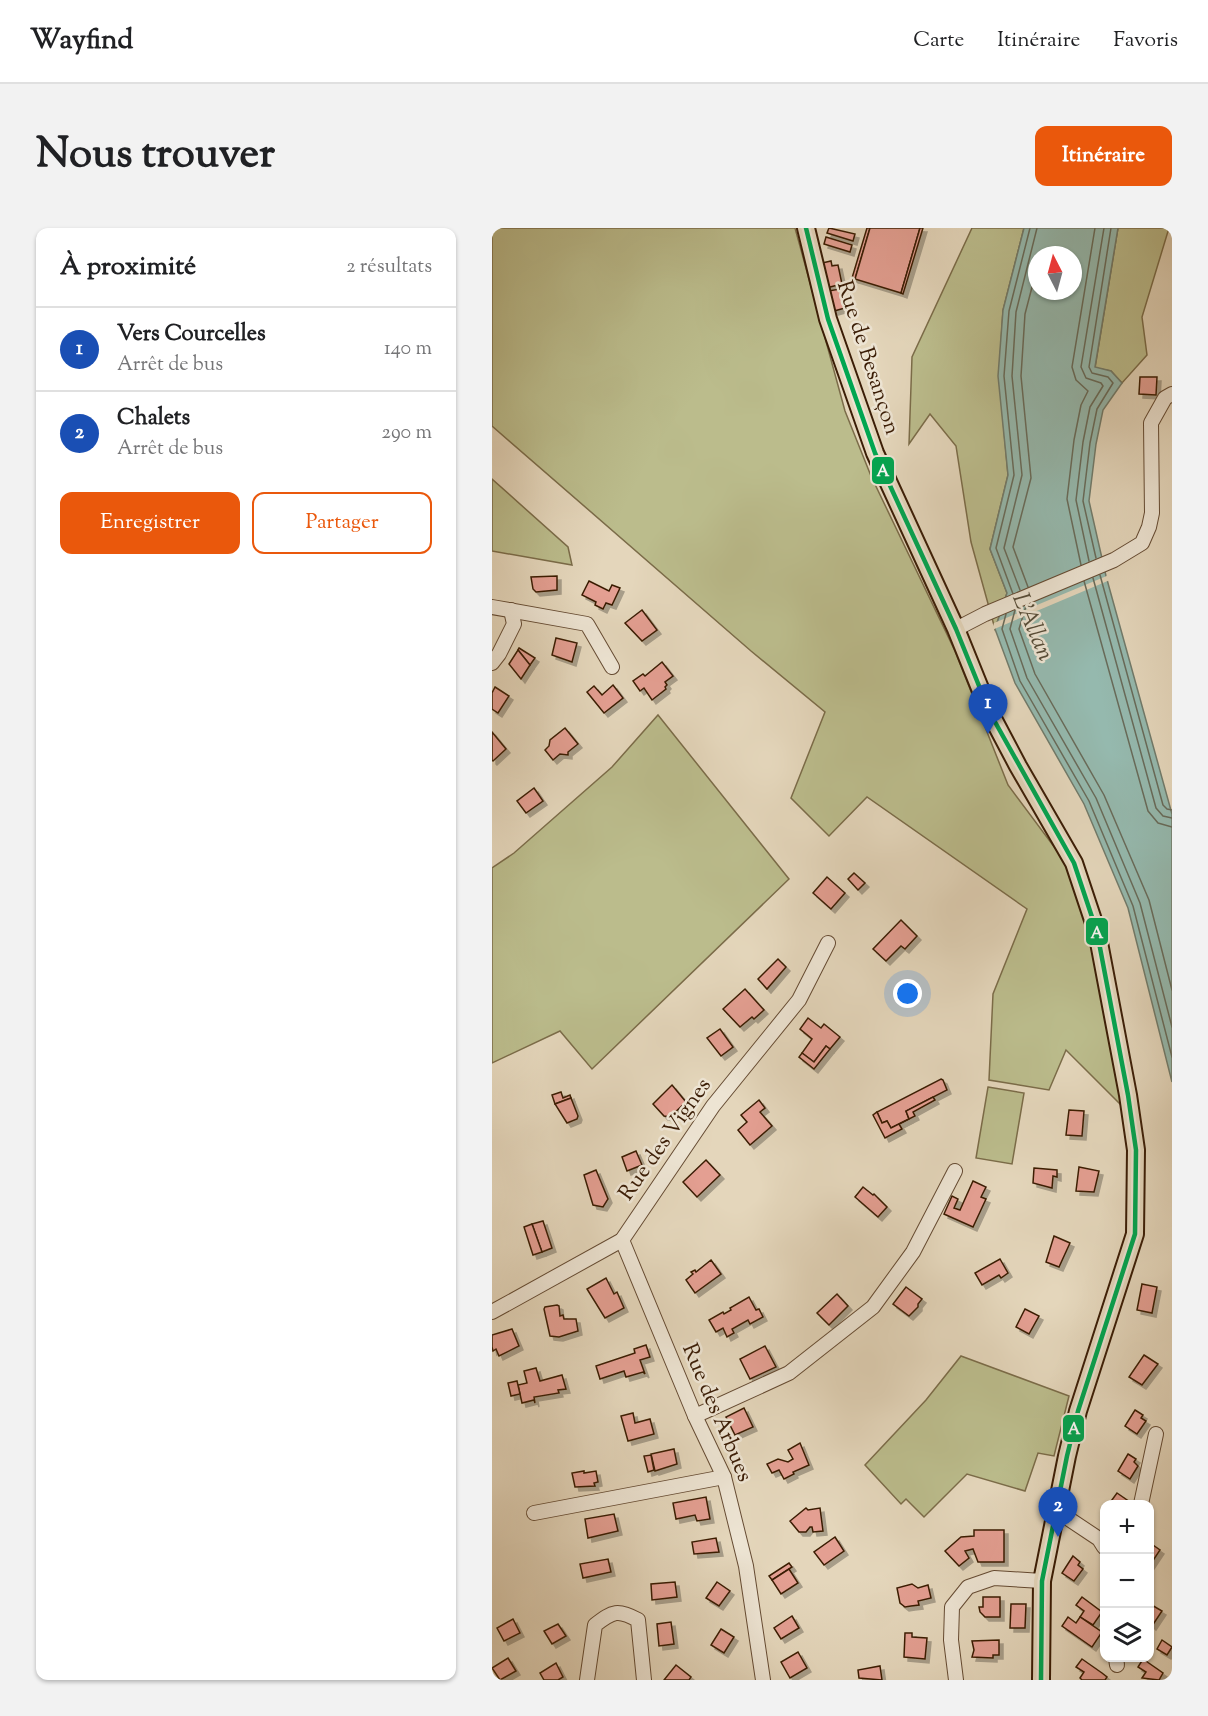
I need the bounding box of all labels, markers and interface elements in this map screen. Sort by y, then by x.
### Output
text: Wayfind [30,21,133,61]
text: Carte [913,26,964,56]
text: Itinéraire [997,26,1080,56]
text: Favoris [1113,26,1178,56]
text: Nous trouver [36,126,275,186]
button: Itinéraire [1035,126,1172,186]
north arrow [1028,246,1082,300]
text: À proximité [60,249,196,286]
text: 2 résultats [346,253,432,282]
street label: Rue de Besançon [827,277,907,439]
text: Vers Courcelles [117,319,266,351]
text: 1 [76,335,83,364]
text: 140 m [384,335,432,364]
text: Arrêt de bus [117,351,223,380]
text: Chalets [117,403,190,435]
text: 2 [75,419,84,448]
text: 290 m [382,419,432,448]
text: Arrêt de bus [117,435,223,464]
line badge: A [871,456,895,485]
text: A [877,461,890,484]
button: Enregistrer [60,492,240,554]
button: Partager [252,492,432,554]
water label: L'Allan [1002,588,1062,667]
pin: 1 [968,684,1008,734]
line badge: A [1085,917,1109,946]
text: A [1091,923,1104,946]
your location [893,979,922,1008]
street label: Rue des Vignes [612,1072,720,1208]
street label: Rue des Arbues [672,1339,760,1487]
line badge: A [1062,1414,1085,1443]
text: A [1068,1419,1081,1442]
pin: 2 [1038,1488,1078,1537]
map controls [1100,1500,1154,1662]
button: + [1100,1500,1154,1554]
button: − [1100,1554,1154,1608]
button: layers [1100,1608,1154,1662]

